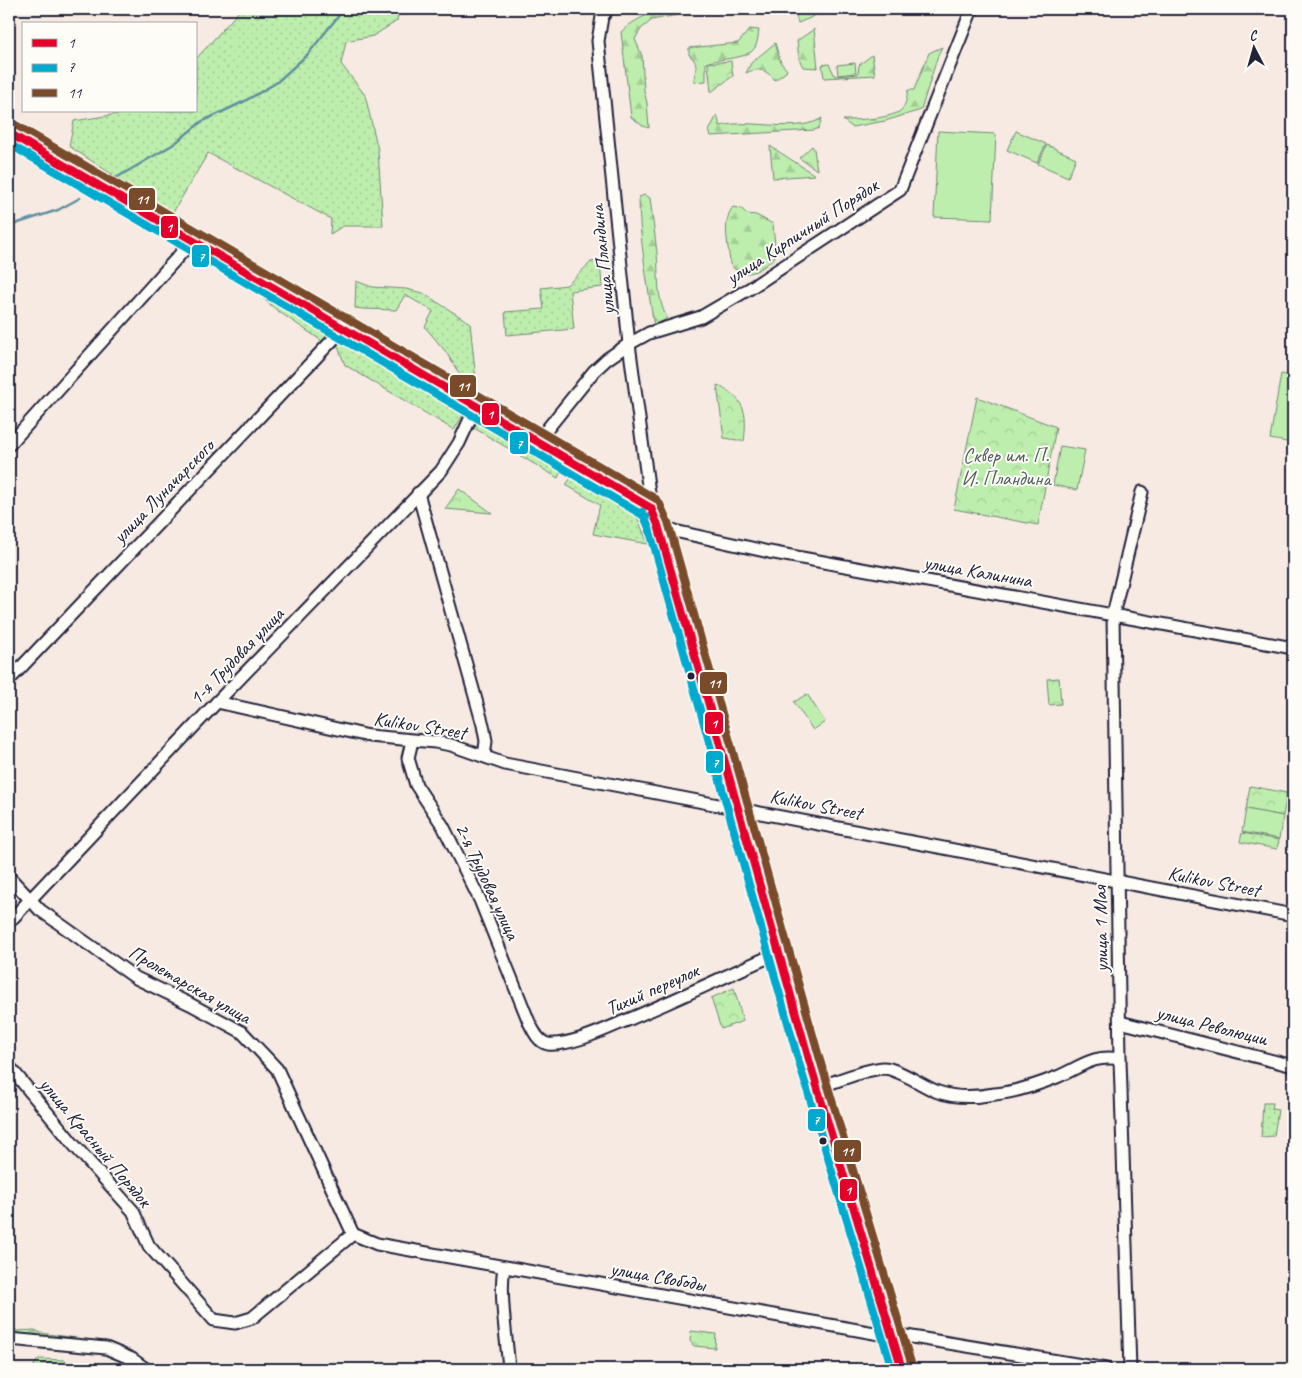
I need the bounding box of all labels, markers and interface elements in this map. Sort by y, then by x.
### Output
legend [22,22,198,112]
north arrow [1230,22,1280,72]
text: С [1248,27,1259,44]
text: 1 [68,34,76,53]
text: 7 [68,58,76,77]
text: 11 [68,84,83,103]
street label: улица Кирпичный Порядок [721,172,884,290]
line badge: 11 [128,187,156,211]
text: 11 [136,191,150,208]
street label: улица Пландина [584,202,621,317]
line badge: 1 [160,215,179,239]
text: 1 [166,219,174,236]
line badge: 7 [191,244,210,268]
text: 7 [198,248,206,265]
line badge: 11 [449,374,477,398]
text: 11 [457,378,471,395]
line badge: 1 [481,402,500,426]
text: 1 [487,406,495,423]
line badge: 7 [509,431,529,455]
street label: улица Луначарского [107,433,221,549]
text: 7 [516,435,524,452]
park label: Сквер им. П. И. Пландина [961,443,1052,491]
street label: улица Калинина [921,550,1035,594]
street label: 1-я Трудовая улица [184,601,290,710]
unlabelled marker [686,671,696,681]
line badge: 11 [699,671,728,695]
text: 11 [708,675,722,692]
street label: Kulikov Street [372,706,471,746]
line badge: 1 [704,711,724,735]
text: 1 [711,715,719,732]
line badge: 7 [705,750,724,774]
text: 7 [712,754,720,771]
street label: Kulikov Street [768,783,867,826]
street label: 2-я Трудовая улица [450,819,526,945]
street label: Kulikov Street [1166,860,1265,903]
street label: улица 1 Мая [1087,884,1114,973]
street label: Пролетарская улица [124,939,257,1030]
street label: Тихий переулок [602,957,704,1021]
street label: улица Революции [1153,999,1271,1052]
street label: улица Красный Порядок [33,1071,158,1214]
line badge: 7 [807,1108,826,1132]
text: 7 [813,1111,821,1128]
unlabelled marker [818,1136,828,1146]
line badge: 11 [833,1139,862,1163]
text: 11 [841,1143,855,1160]
line badge: 1 [839,1178,858,1202]
text: 1 [845,1182,853,1199]
street label: улица Свободы [607,1256,709,1297]

